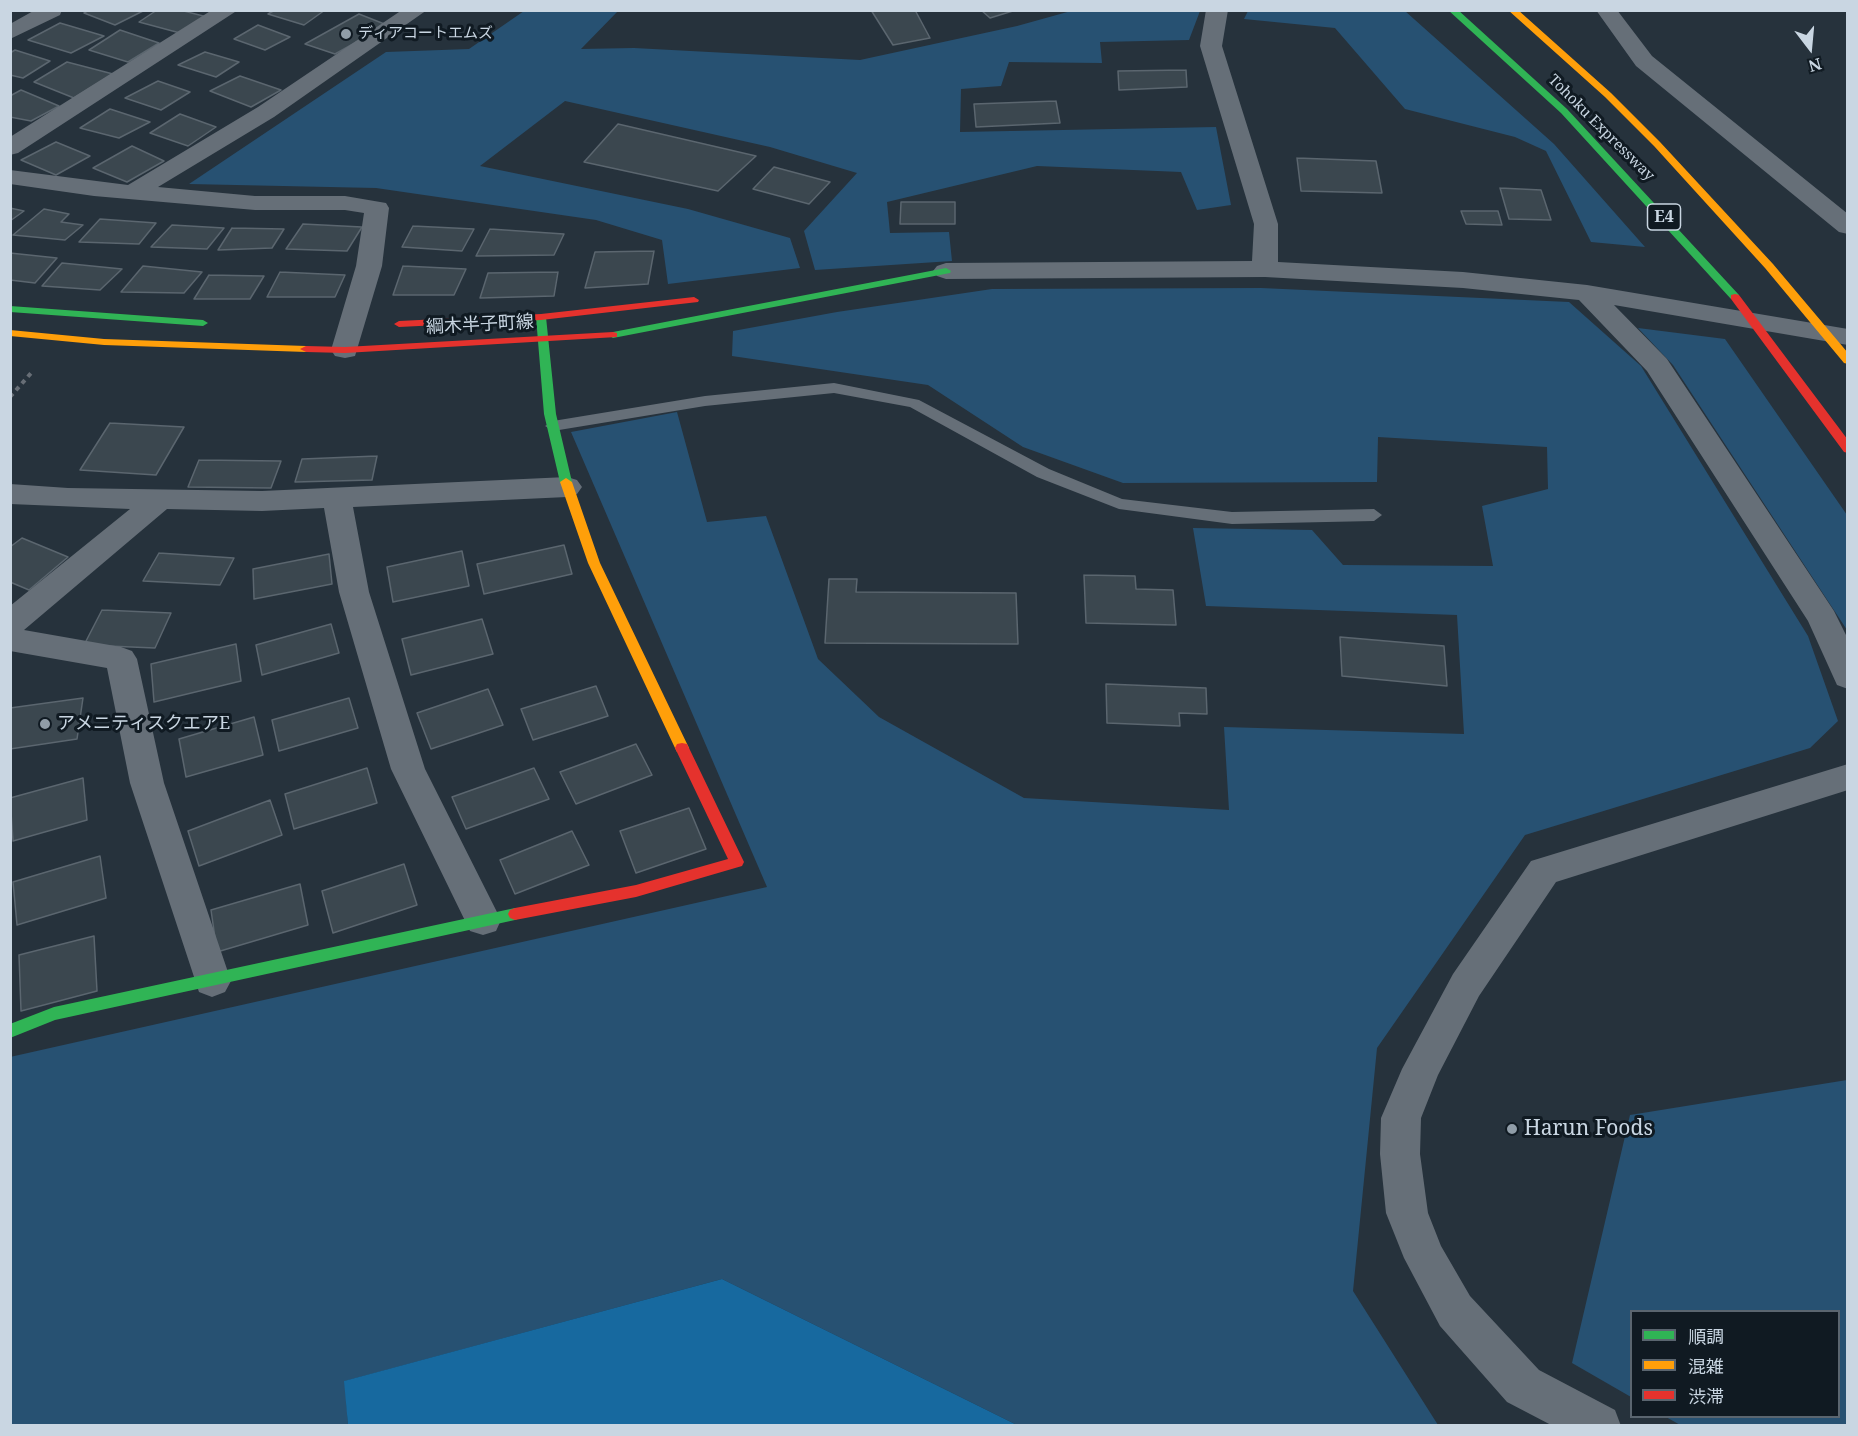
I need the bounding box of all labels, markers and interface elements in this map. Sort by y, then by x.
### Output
north arrow [1780,18,1840,78]
place label: ディアコートエムズ [358,25,493,43]
marker: ディアコートエムズ [339,27,353,41]
text: N [1806,53,1824,78]
street label: Tohoku Expressway [1544,71,1658,185]
road number: E4 [1648,204,1680,230]
street label: 綱木半子町線 [426,311,534,339]
place label: アメニティスクエアE [57,713,230,735]
marker: アメニティスクエアE [38,717,52,731]
place label: Harun Foods [1524,1116,1653,1142]
marker: Harun Foods [1505,1122,1519,1136]
legend [1630,1310,1840,1418]
text: 順調 [1688,1324,1724,1348]
text: 混雑 [1688,1354,1724,1378]
text: 渋滞 [1688,1384,1724,1408]

